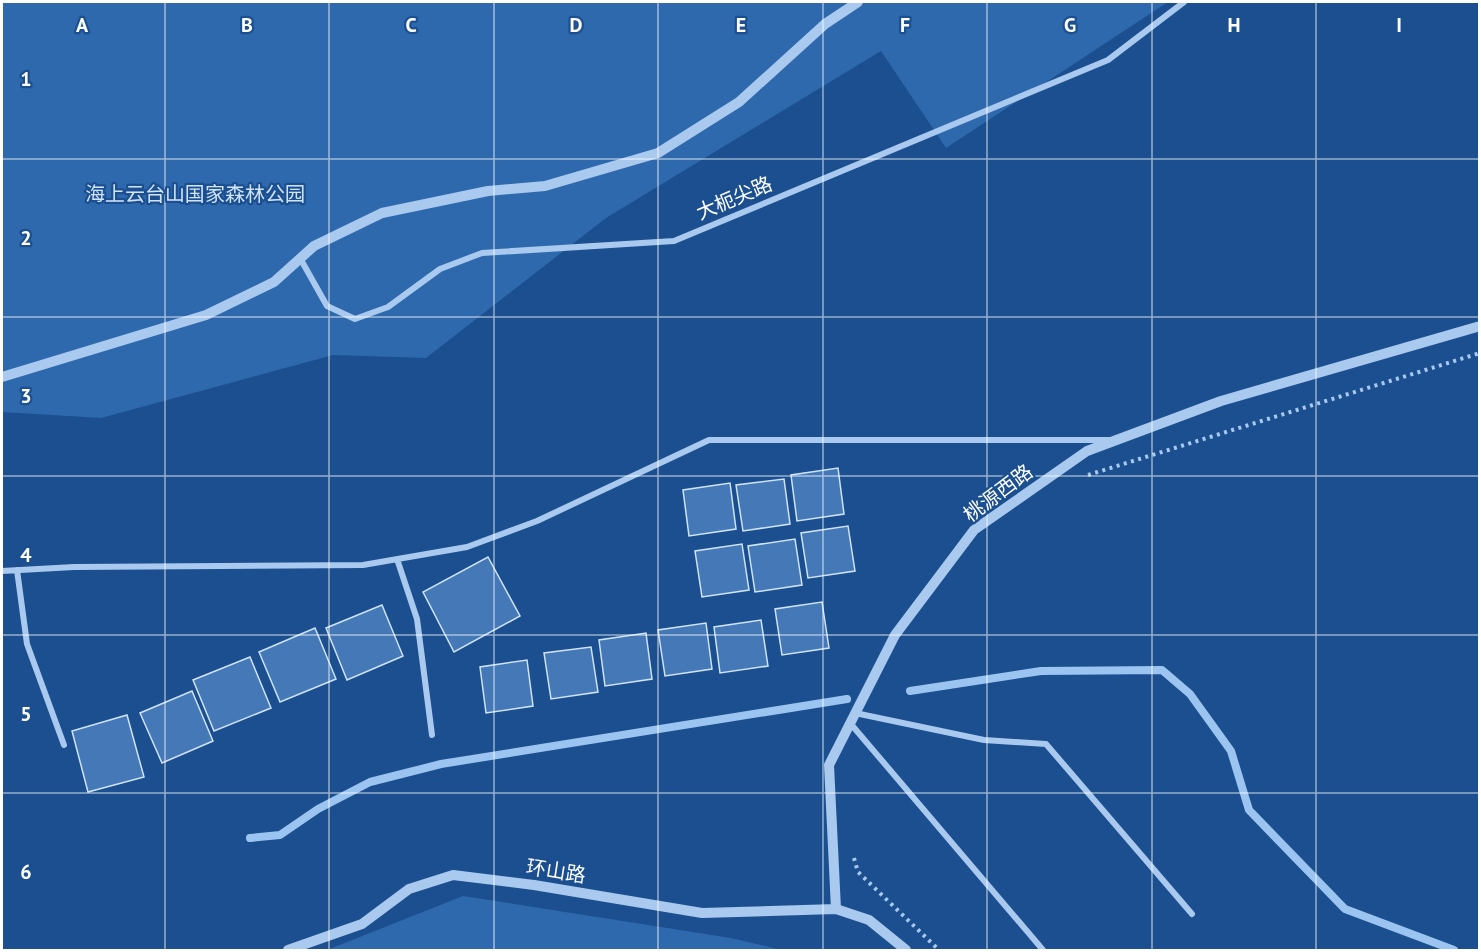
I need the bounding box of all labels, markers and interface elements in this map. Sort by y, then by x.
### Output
text: A [76,12,89,38]
text: B [241,12,253,38]
text: C [405,12,417,38]
text: D [570,12,583,38]
text: E [736,12,746,38]
text: F [900,12,910,38]
text: G [1064,12,1076,38]
text: H [1227,12,1241,38]
text: I [1396,12,1402,38]
text: 1 [20,66,32,92]
street label: 大枙尖路 [692,170,776,226]
park label: 海上云台山国家森林公园 [85,181,305,207]
text: 2 [20,225,32,251]
text: 3 [20,383,32,409]
street label: 桃源西路 [958,459,1038,527]
text: 4 [20,542,32,568]
text: 5 [20,701,32,727]
street label: 环山路 [524,853,588,889]
text: 6 [20,859,32,885]

